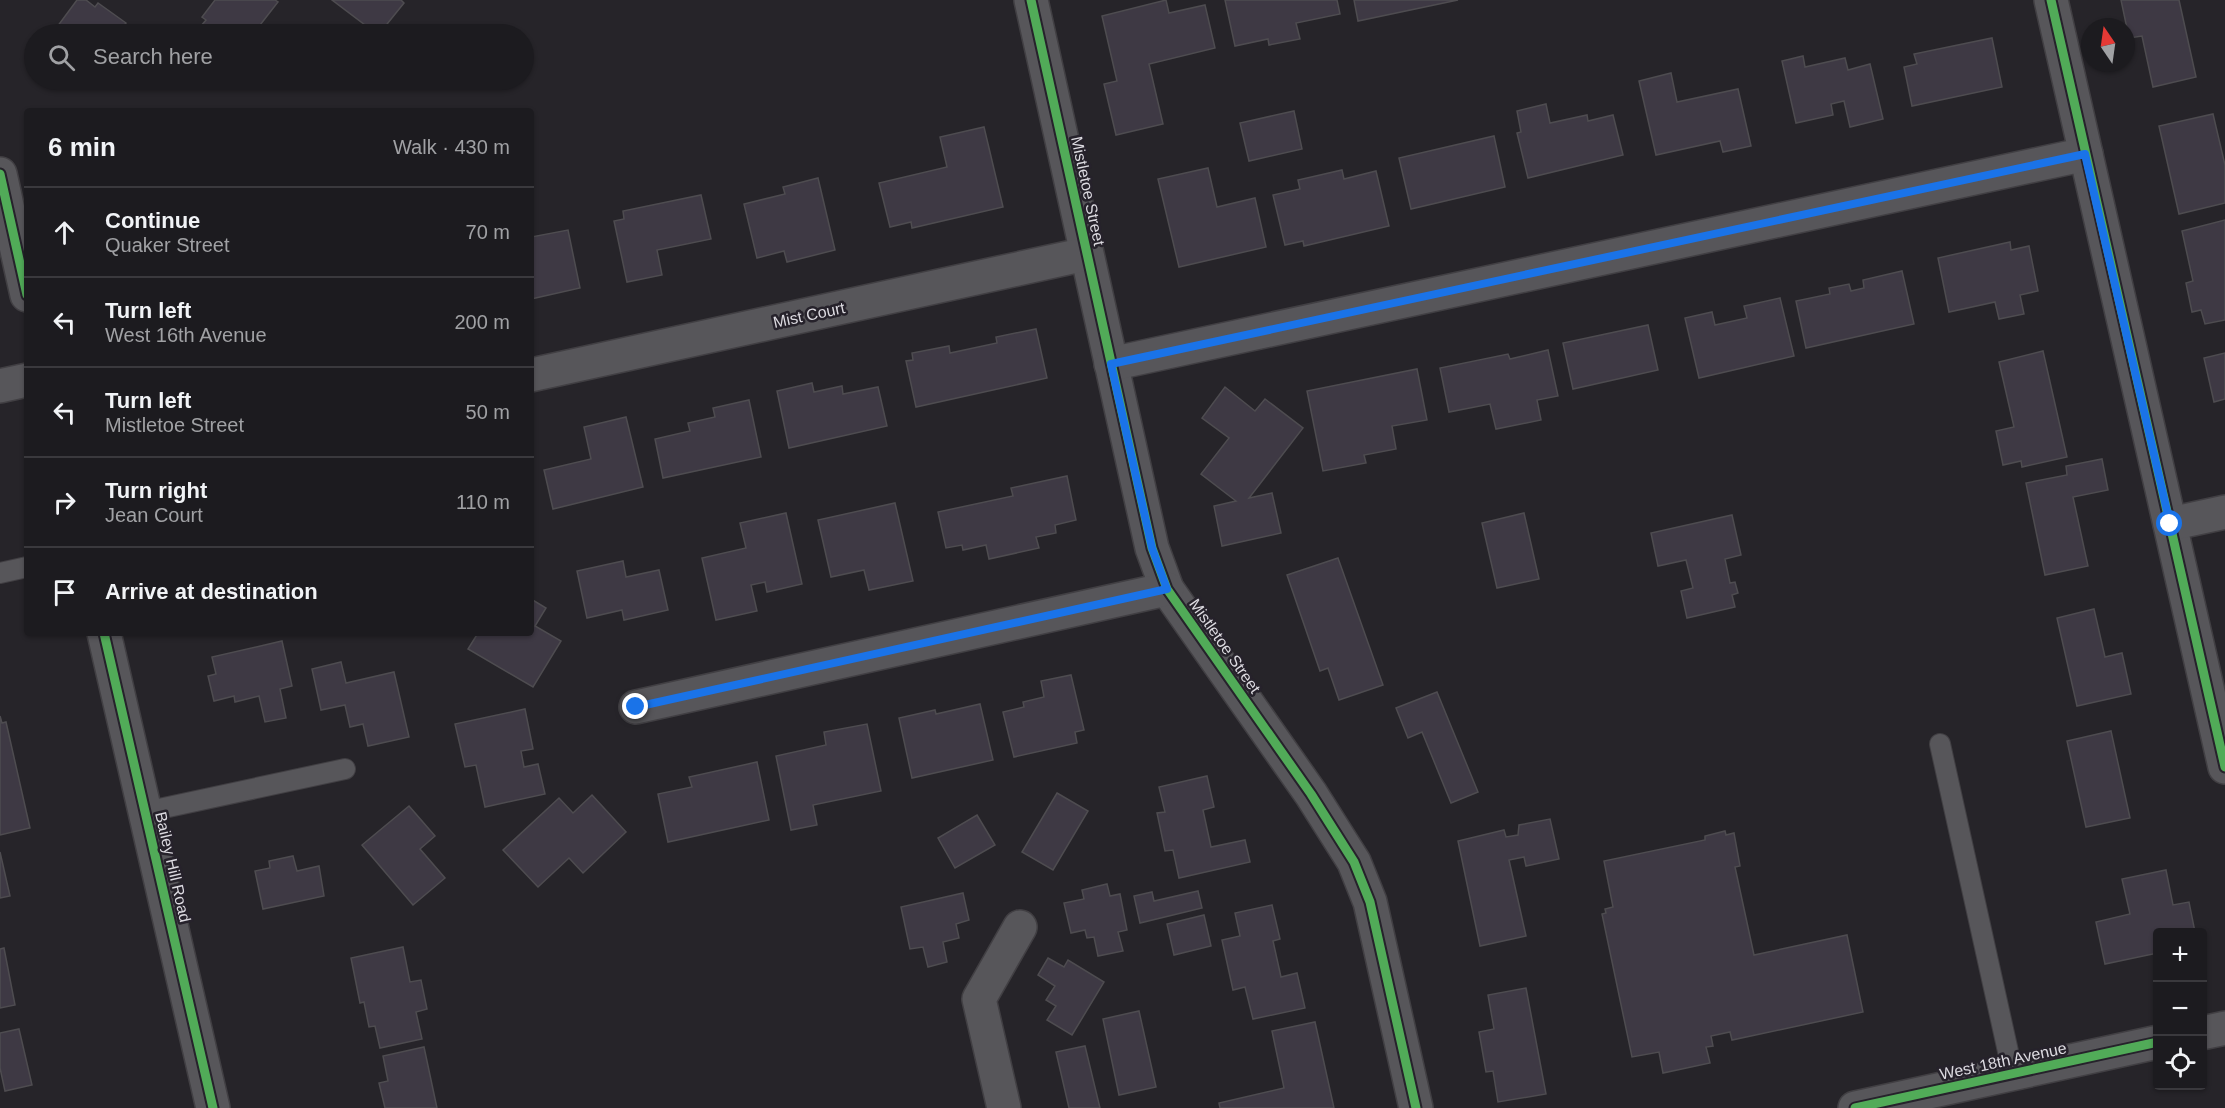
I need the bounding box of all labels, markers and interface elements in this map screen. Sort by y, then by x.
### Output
north arrow [2081,18,2135,72]
search box [24,24,534,90]
icon: search [45,41,78,74]
text: Search here [93,44,213,69]
text: 6 min [48,132,116,162]
street label: Mistletoe Street [1068,135,1108,248]
text: Walk · 430 m [393,136,510,158]
text: Continue [105,208,200,233]
icon: ahead [48,216,81,249]
text: 70 m [466,221,510,243]
text: Quaker Street [105,234,230,256]
text: Turn left [105,298,191,323]
street label: Mist Court [772,299,847,331]
icon: left [48,306,81,339]
text: 200 m [454,311,510,333]
text: West 16th Avenue [105,324,267,346]
text: Turn left [105,388,191,413]
icon: left [48,396,81,429]
text: 50 m [466,401,510,423]
text: Mistletoe Street [105,414,244,436]
text: Turn right [105,478,207,503]
icon: right [48,486,81,519]
text: 110 m [456,491,510,513]
text: Jean Court [105,504,203,526]
route start [2156,510,2182,536]
icon: arrive [48,576,81,609]
text: Arrive at destination [105,579,318,604]
street label: Mistletoe Street [1186,596,1264,697]
route end [622,693,648,719]
street label: Bailey Hill Road [152,810,194,924]
map controls [2153,928,2207,1090]
button: + [2153,928,2207,982]
button: − [2153,982,2207,1036]
button: locate [2153,1036,2207,1090]
street label: West 18th Avenue [1938,1039,2068,1083]

